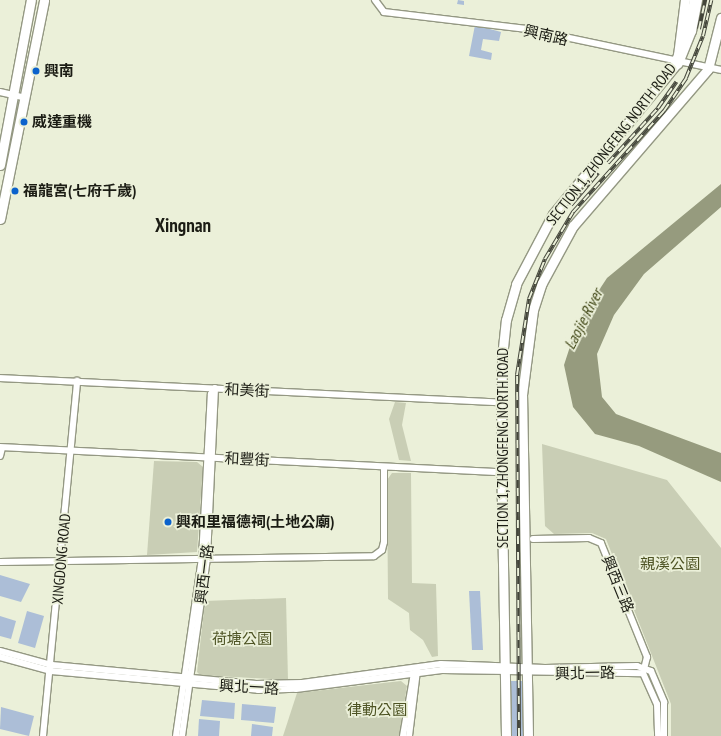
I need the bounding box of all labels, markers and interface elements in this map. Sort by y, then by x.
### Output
street label: 興南路 [522,21,570,49]
street label: SECTION 1, ZHONGFENG NORTH ROAD [542,59,680,229]
place label: 興南 [44,62,74,80]
marker: 興南 [31,66,41,76]
place label: 威達重機 [32,113,92,131]
marker: 威達重機 [19,117,29,127]
place label: 福龍宮(七府千歲) [23,182,136,200]
marker: 福龍宮(七府千歲) [10,186,20,196]
district label: Xingnan [155,215,211,237]
water label: Laojie River [560,286,606,352]
street label: SECTION 1, ZHONGFENG NORTH ROAD [494,347,512,549]
street label: 和美街 [224,380,270,400]
street label: 和豐街 [224,449,270,469]
street label: XINGDONG ROAD [48,513,74,605]
place label: 興和里福德祠(土地公廟) [176,513,334,531]
marker: 興和里福德祠(土地公廟) [163,517,173,527]
street label: 興西一路 [191,543,217,605]
street label: 興西三路 [598,553,638,615]
park label: 親溪公園 [640,555,700,573]
park label: 荷塘公園 [212,630,272,648]
street label: 興北一路 [555,663,615,683]
street label: 興北一路 [219,676,279,698]
park label: 律動公園 [347,701,407,719]

